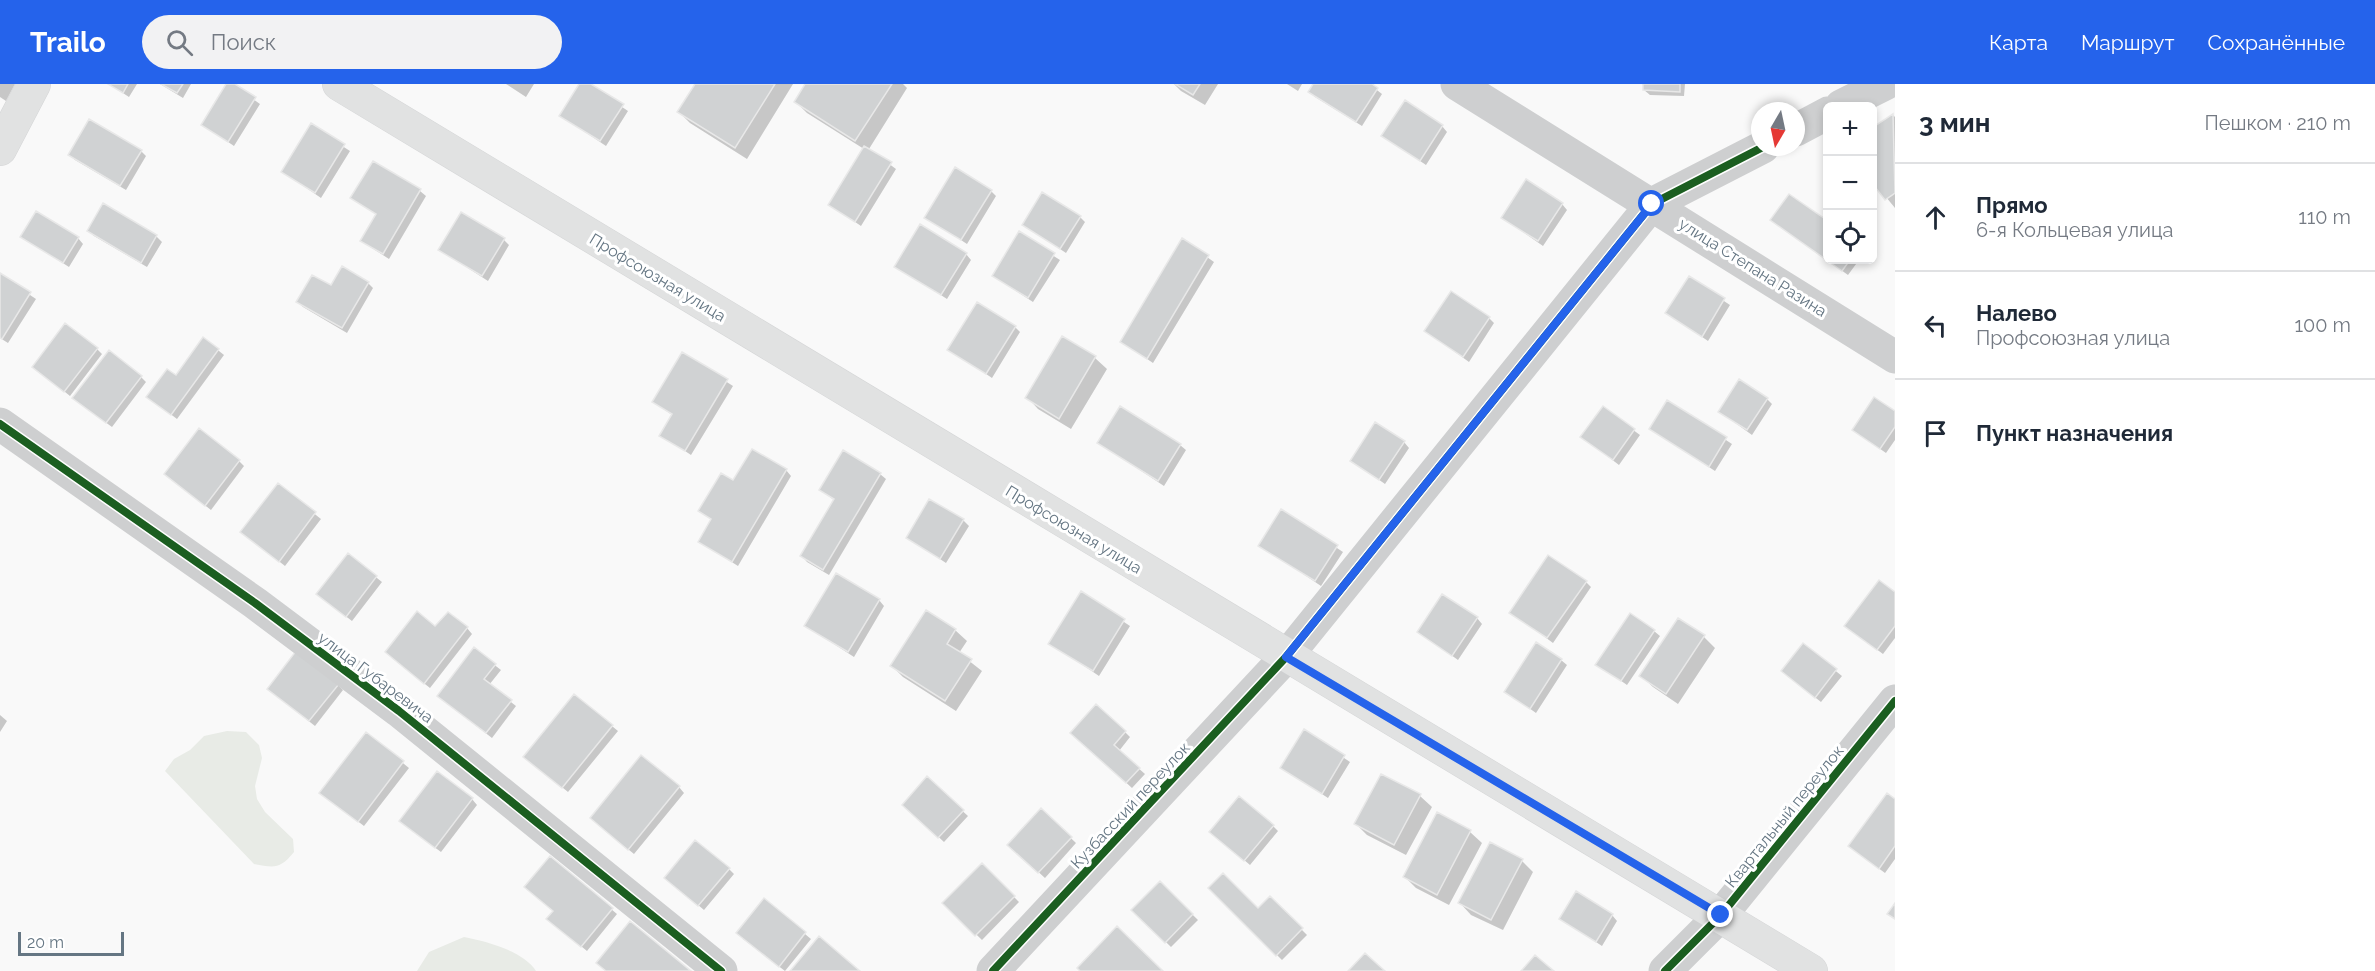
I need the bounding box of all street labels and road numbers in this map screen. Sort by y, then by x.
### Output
street label: улица Степана Разина [1675,214,1830,321]
street label: Профсоюзная улица [586,229,729,326]
street label: Профсоюзная улица [1002,481,1145,578]
street label: улица Губаревича [314,628,437,727]
street label: Кузбасский переулок [1067,738,1194,873]
street label: Квартальный переулок [1721,741,1848,891]

